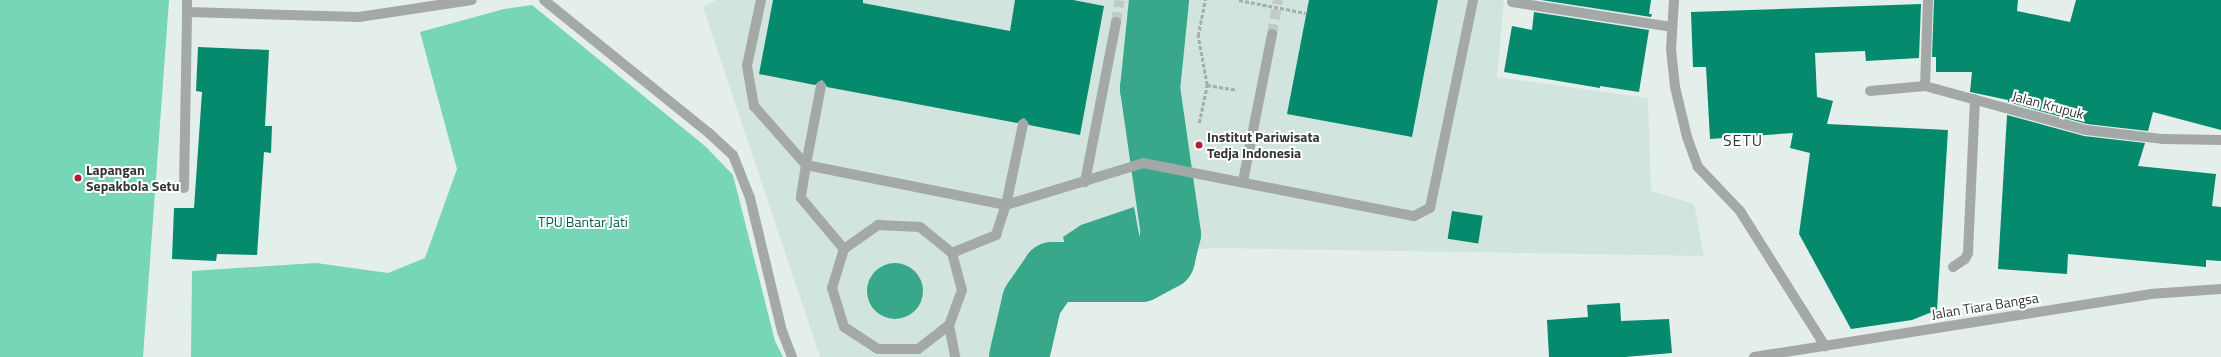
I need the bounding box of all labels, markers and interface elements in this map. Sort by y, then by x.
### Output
street label: Jalan Krupuk [2010,87,2086,123]
place label: Institut Pariwisata Tedja Indonesia [1207,129,1320,162]
district label: SETU [1723,130,1763,150]
marker: Institut Pariwisata Tedja Indonesia [1194,140,1204,150]
place label: Lapangan Sepakbola Setu [86,162,179,194]
marker: Lapangan Sepakbola Setu [73,173,83,183]
park label: TPU Bantar Jati [538,214,628,230]
street label: Jalan Tiara Bangsa [1930,289,2040,323]

